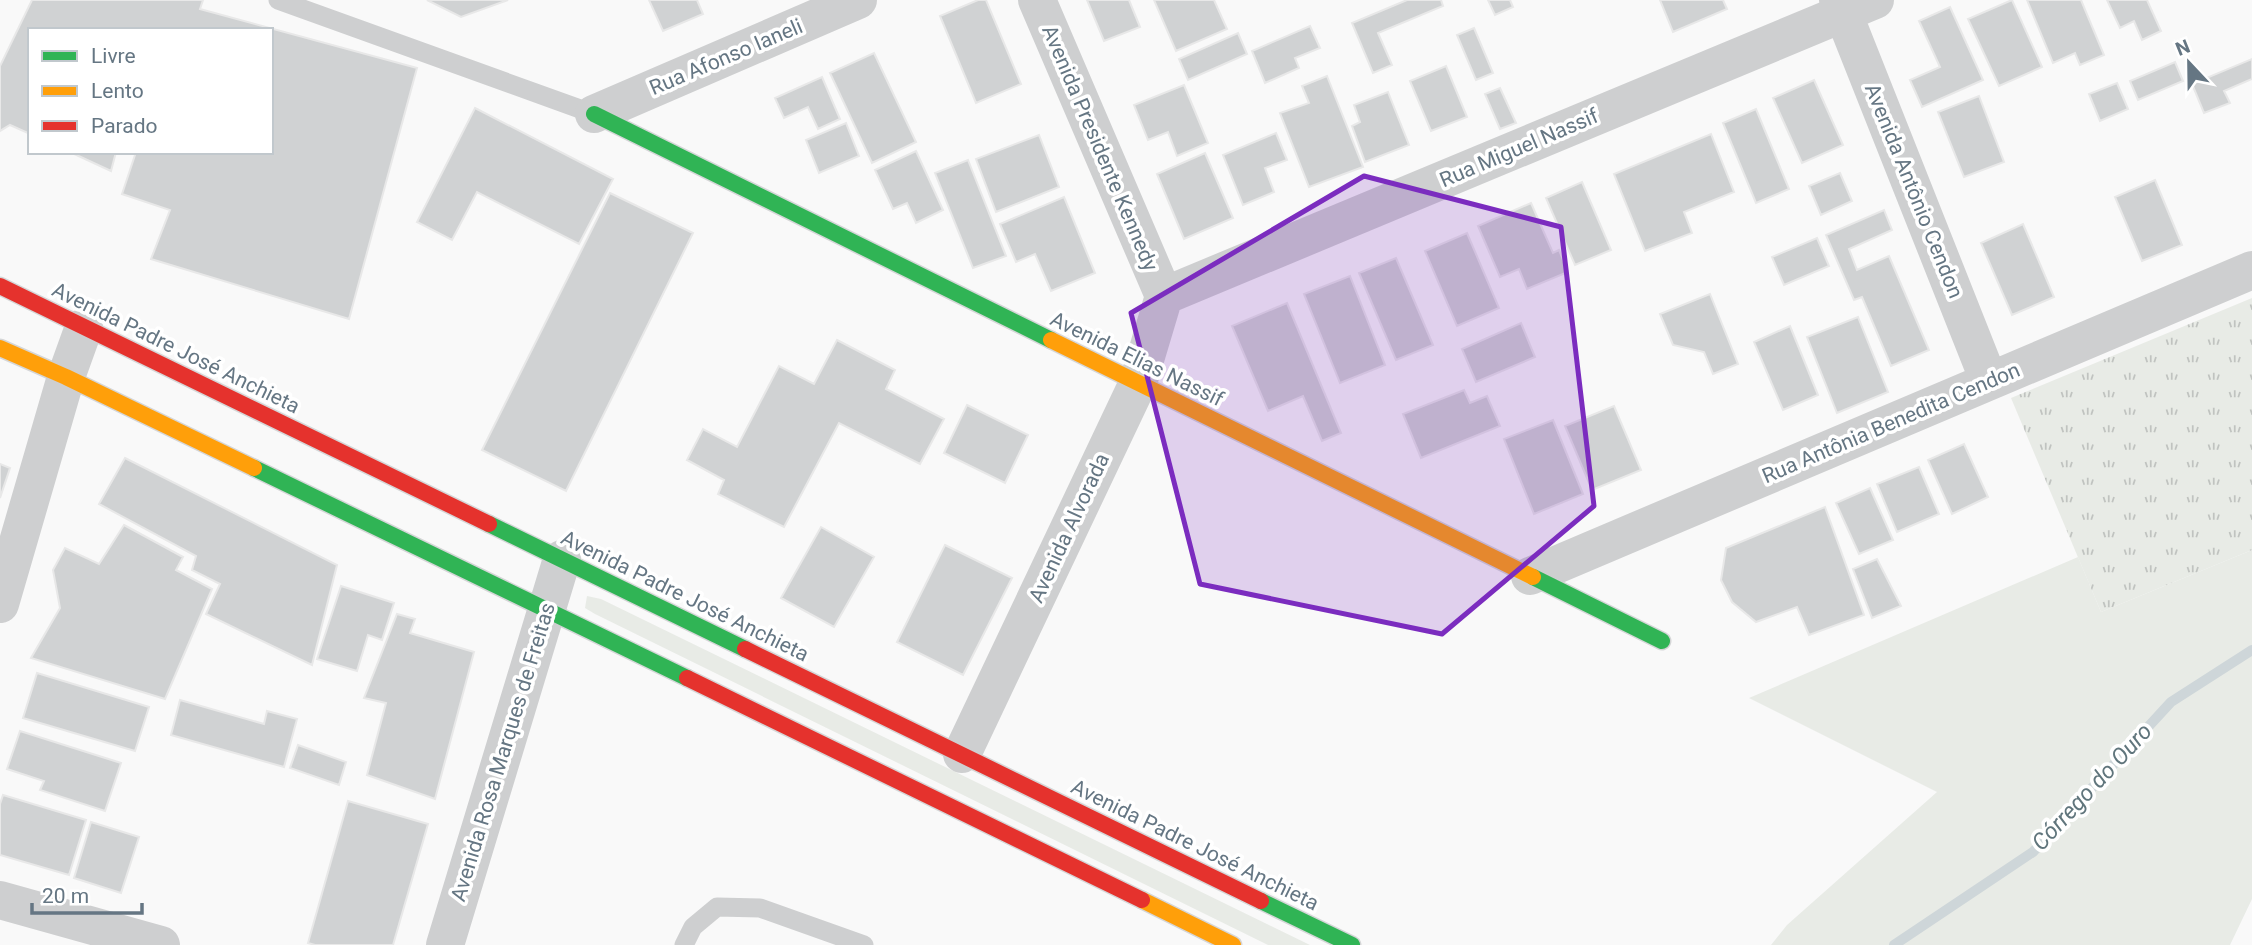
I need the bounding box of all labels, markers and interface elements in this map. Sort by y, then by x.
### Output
street label: Rua Afonso Ianeli [646,14,806,100]
street label: Avenida Presidente Kennedy [1037,21,1163,275]
legend [28,28,273,154]
north arrow [2154,28,2224,98]
text: N [2172,35,2193,61]
text: Livre [91,44,136,68]
text: Lento [91,79,144,103]
street label: Avenida Antônio Cendon [1860,80,1968,302]
street label: Rua Miguel Nassif [1436,103,1603,192]
text: Parado [91,114,158,138]
street label: Avenida Padre José Anchieta [48,278,304,418]
street label: Avenida Elias Nassif [1047,307,1228,412]
street label: Rua Antônia Benedita Cendon [1759,358,2023,488]
street label: Avenida Alvorada [1024,450,1114,606]
street label: Avenida Padre José Anchieta [557,526,813,666]
street label: Avenida Rosa Marques de Freitas [446,600,560,904]
water label: Córrego do Ouro [2026,718,2158,856]
street label: Avenida Padre José Anchieta [1067,775,1323,915]
scale bar [32,872,142,916]
text: 20 m [42,884,89,908]

